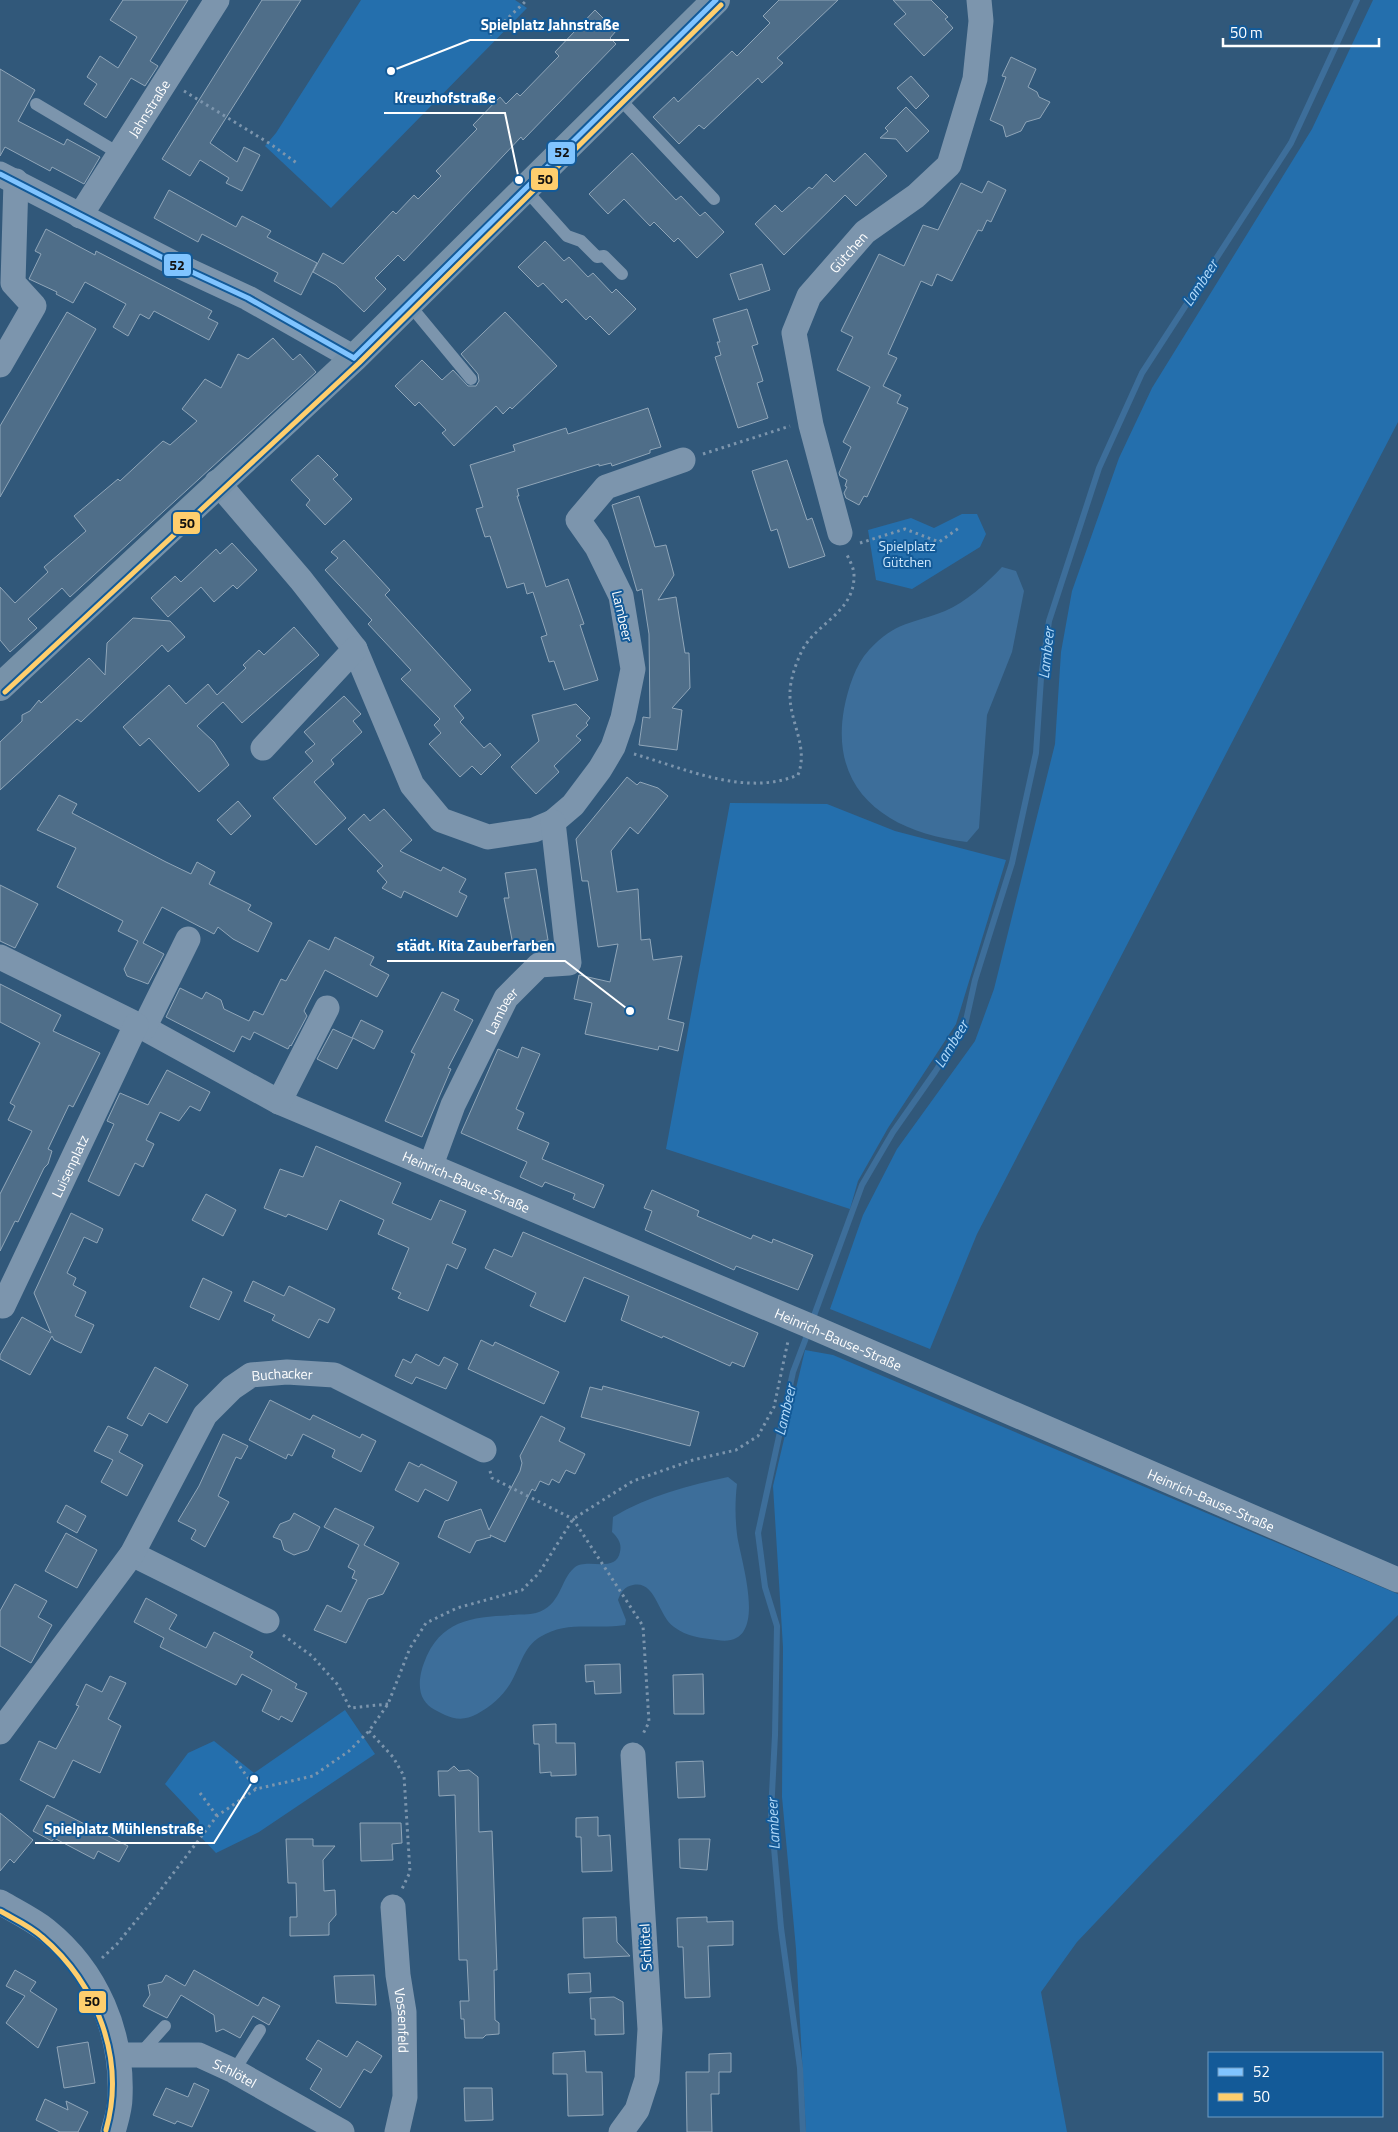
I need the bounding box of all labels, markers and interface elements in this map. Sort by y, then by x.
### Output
callout: Spielplatz Jahnstraße [470,10,629,40]
text: Spielplatz Jahnstraße [481,13,620,36]
scale bar [1223,15,1379,47]
text: 50 m [1230,21,1263,44]
street label: Jahnstraße [122,75,175,141]
callout: Kreuzhofstraße [384,83,505,113]
text: Kreuzhofstraße [394,86,496,109]
line badge: 52 [547,141,576,165]
text: 52 [554,141,570,162]
line badge: 50 [530,167,559,191]
text: 50 [537,168,553,189]
street label: Gütchen [824,226,872,277]
line badge: 52 [163,253,192,277]
water label: Lambeer [1176,253,1225,311]
text: 52 [169,254,185,275]
line badge: 50 [172,511,201,535]
text: 50 [179,512,195,533]
park label: Spielplatz Gütchen [878,535,936,572]
street label: Lambeer [607,588,639,644]
water label: Lambeer [1032,624,1060,680]
callout: städt. Kita Zauberfarben [387,931,565,961]
text: städt. Kita Zauberfarben [397,934,555,957]
street label: Lambeer [479,982,522,1038]
water label: Lambeer [928,1014,975,1072]
street label: Luisenplatz [45,1131,93,1201]
street label: Heinrich-Bause-Straße [399,1145,534,1217]
street label: Heinrich-Bause-Straße [772,1302,906,1375]
street label: Buchacker [251,1361,313,1385]
water label: Lambeer [768,1380,803,1438]
street label: Heinrich-Bause-Straße [1144,1463,1278,1536]
water label: Lambeer [760,1795,786,1850]
callout: Spielplatz Mühlenstraße [35,1813,214,1843]
text: Spielplatz Mühlenstraße [44,1817,204,1840]
street label: Schlötel [633,1923,657,1971]
street label: Vossenfeld [390,1986,415,2053]
line badge: 50 [78,1990,107,2014]
text: 50 [84,1990,100,2011]
street label: Schlötel [210,2052,261,2092]
legend [1208,2052,1383,2117]
text: 52 [1253,2060,1270,2083]
text: 50 [1253,2085,1270,2108]

